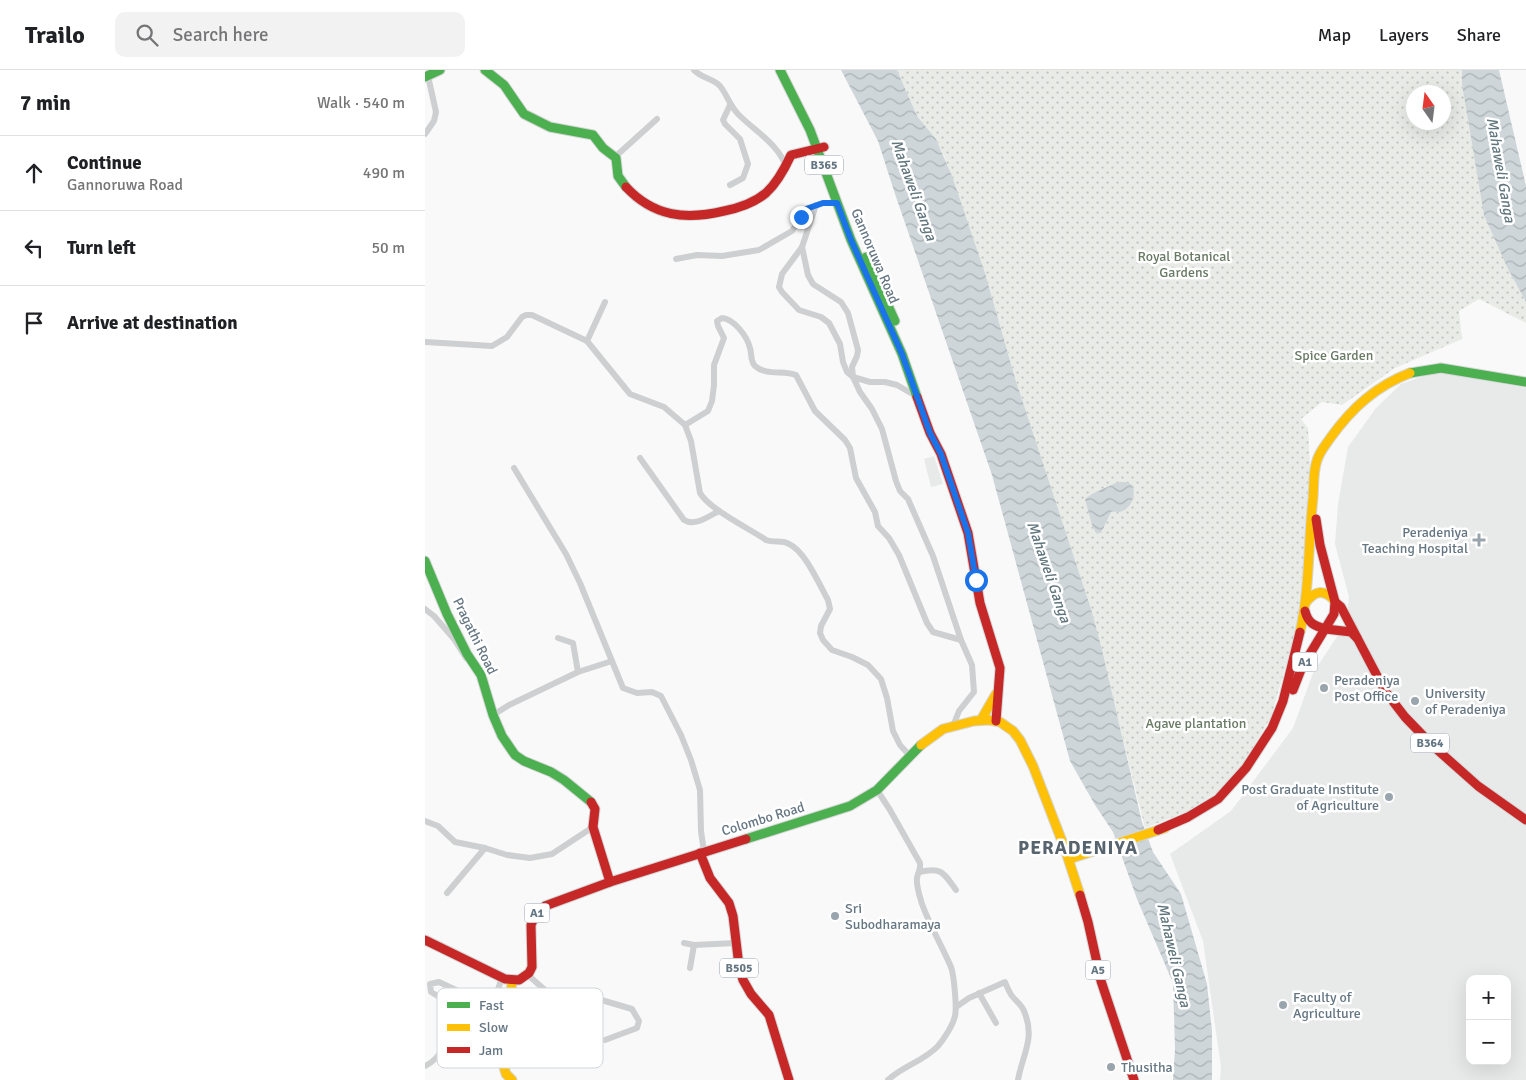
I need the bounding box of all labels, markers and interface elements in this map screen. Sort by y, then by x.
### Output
search box [115,12,465,57]
text: Trailo [25,20,85,50]
icon: search [133,21,161,49]
text: Search here [173,23,269,47]
text: Map [1318,24,1351,46]
text: Layers [1379,24,1429,46]
text: Share [1457,24,1501,46]
north arrow [1406,85,1451,130]
text: 7 min [20,90,71,116]
text: Walk · 540 m [317,93,405,113]
water label: Mahaweli Ganga [1483,116,1519,224]
water label: Mahaweli Ganga [887,137,941,243]
text: Continue [67,151,142,175]
road number: B365 [805,156,843,174]
icon: ahead [20,159,48,187]
text: 490 m [363,163,405,183]
text: Gannoruwa Road [67,175,183,195]
route end [790,206,813,229]
street label: Gannoruwa Road [847,206,903,306]
icon: left [20,234,48,262]
text: Turn left [67,236,136,260]
text: 50 m [371,238,405,258]
park label: Royal Botanical Gardens [1138,248,1230,281]
icon: arrive [20,309,48,337]
text: Arrive at destination [67,311,238,335]
park label: Spice Garden [1295,347,1373,364]
water label: Mahaweli Ganga [1023,519,1075,625]
place label: Peradeniya Teaching Hospital [1362,524,1468,557]
marker: Peradeniya Teaching Hospital [1472,533,1486,547]
route start [965,569,988,592]
street label: Pragathi Road [449,595,501,677]
road number: A1 [1293,652,1317,672]
place label: Peradeniya Post Office [1334,672,1400,705]
marker: Peradeniya Post Office [1318,682,1330,694]
place label: University of Peradeniya [1425,685,1506,718]
marker: University of Peradeniya [1409,695,1421,707]
park label: Agave plantation [1146,715,1246,732]
road number: B364 [1411,734,1449,752]
place label: Post Graduate Institute of Agriculture [1241,781,1379,814]
marker: Post Graduate Institute of Agriculture [1383,791,1395,803]
street label: Colombo Road [720,798,806,840]
district label: PERADENIYA [1018,836,1138,860]
place label: Sri Subodharamaya [845,900,941,933]
water label: Mahaweli Ganga [1153,901,1195,1009]
road number: A1 [525,904,549,922]
marker: Sri Subodharamaya [829,910,841,922]
road number: B505 [720,958,758,978]
road number: A5 [1085,960,1111,980]
map controls [1466,975,1511,1065]
button: + [1466,975,1511,1020]
legend [437,988,603,1068]
place label: Faculty of Agriculture [1293,989,1361,1022]
text: Fast [479,997,504,1014]
marker: Faculty of Agriculture [1277,999,1289,1011]
text: Slow [479,1019,508,1036]
button: − [1466,1020,1511,1065]
text: Jam [479,1042,503,1059]
place label: Thusitha [1121,1059,1173,1076]
marker: Thusitha [1105,1061,1117,1073]

